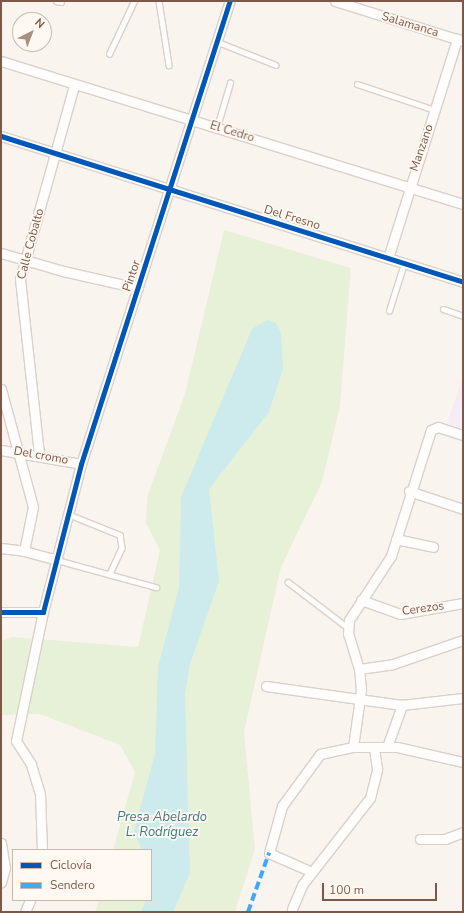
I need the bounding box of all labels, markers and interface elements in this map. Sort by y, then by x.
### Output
street label: Salamanca [380,9,440,41]
north arrow [12,12,52,52]
text: N [32,15,48,32]
street label: El Cedro [208,118,256,146]
street label: Manzano [407,123,437,173]
street label: Del Fresno [262,203,322,233]
street label: Calle Cobalto [15,207,47,281]
street label: Pintor [120,258,144,294]
street label: Del cromo [13,444,69,468]
street label: Cerezos [401,599,445,619]
water label: Presa Abelardo L. Rodríguez [117,810,207,841]
legend [12,849,152,901]
text: Ciclovía [50,857,92,873]
scale bar [324,875,439,901]
text: Sendero [50,877,95,893]
text: 100 m [329,882,364,898]

